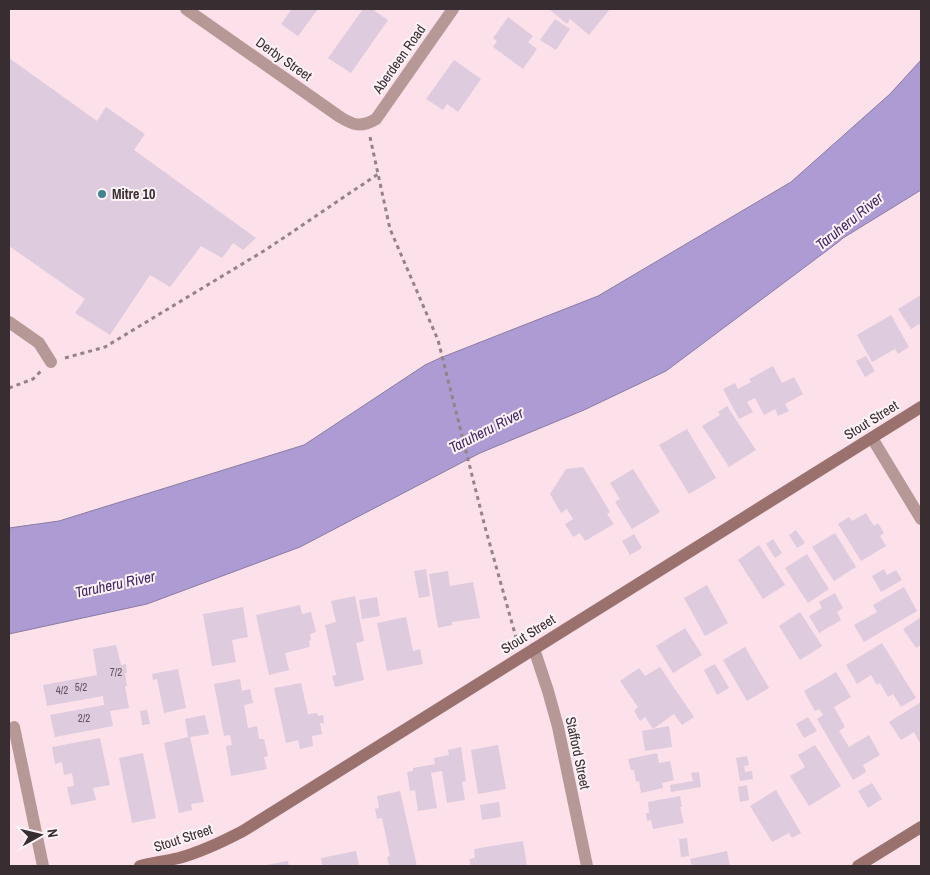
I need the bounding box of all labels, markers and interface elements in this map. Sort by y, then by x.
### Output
street label: Aberdeen Road [368,21,429,98]
street label: Derby Street [252,33,316,85]
place label: Mitre 10 [112,185,155,203]
water label: Taruheru River [811,187,888,255]
marker: Mitre 10 [96,188,108,200]
street label: Stout Street [841,396,901,444]
water label: Taruheru River [445,402,528,458]
water label: Taruheru River [73,565,158,603]
street label: Stout Street [498,610,558,658]
house number: 7/2 [110,665,122,679]
house number: 5/2 [75,680,87,694]
house number: 4/2 [56,683,68,697]
house number: 2/2 [78,711,90,725]
street label: Stafford Street [562,715,594,791]
north arrow [15,810,65,860]
street label: Stout Street [151,820,215,856]
text: N [43,828,62,839]

